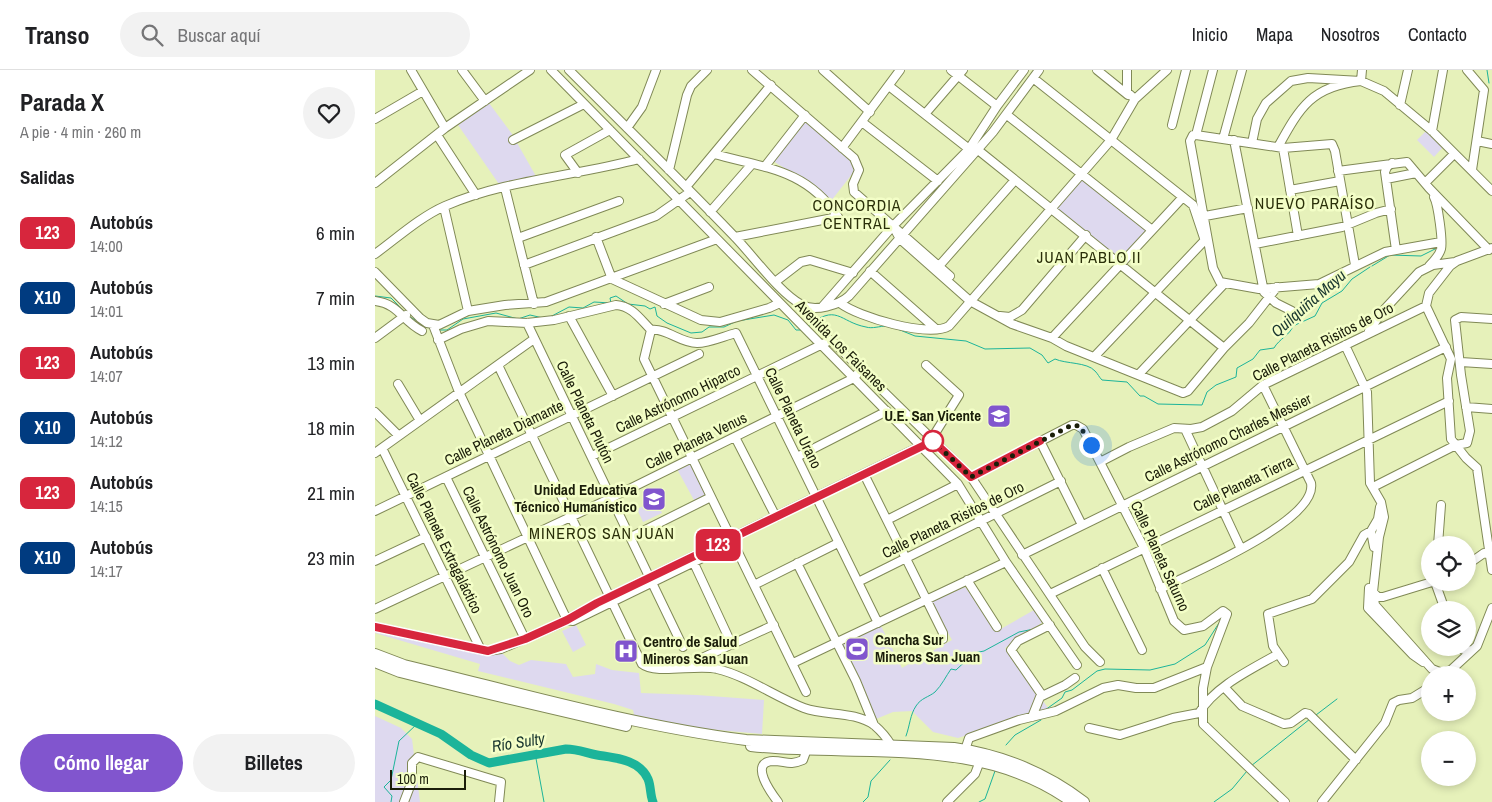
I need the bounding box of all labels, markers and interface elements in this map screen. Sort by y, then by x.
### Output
search box [120,12,470,57]
text: Transo [25,19,90,51]
icon: search [138,21,166,49]
text: Buscar aquí [178,22,261,48]
text: Inicio [1192,22,1228,47]
text: Mapa [1256,22,1293,47]
text: Nosotros [1321,22,1380,47]
text: Contacto [1408,22,1467,47]
text: Parada X [20,86,104,118]
button: heart [303,87,355,139]
text: A pie · 4 min · 260 m [20,121,141,143]
text: Salidas [20,164,75,190]
district label: NUEVO PARAÍSO [1255,192,1375,214]
district label: CONCORDIA CENTRAL [812,194,902,234]
text: Autobús [90,209,153,235]
text: 123 [35,220,60,245]
text: 6 min [316,220,355,246]
text: 14:00 [90,235,123,257]
district label: JUAN PABLO II [1037,246,1141,268]
water label: Quilquiña Mayu [1266,264,1350,342]
text: Autobús [90,274,153,300]
text: X10 [34,285,61,310]
text: 7 min [316,285,355,311]
street label: Avenida Los Faisanes [790,295,892,396]
street label: Calle Planeta Risitos de Oro [1249,297,1397,386]
text: 14:01 [90,300,123,322]
text: Autobús [90,339,153,365]
text: 123 [35,350,60,375]
text: 13 min [307,350,355,376]
street label: Calle Planeta Plutón [552,357,619,466]
street label: Calle Astrónomo Hiparco [612,359,744,438]
street label: Calle Planeta Urano [760,364,827,472]
text: 14:07 [90,365,123,387]
street label: Calle Astrónomo Charles Messier [1141,388,1315,487]
street label: Calle Planeta Diamante [441,395,567,470]
school or university icon: U.E. San Vicente [986,403,1012,429]
text: Autobús [90,404,153,430]
place label: U.E. San Vicente [884,405,981,426]
street label: Calle Planeta Venus [641,407,750,474]
text: X10 [34,415,61,440]
text: 18 min [307,415,355,441]
text: 14:12 [90,430,123,452]
unlabelled marker [922,430,944,452]
your location [1079,433,1104,458]
street label: Calle Planeta Tierra [1189,450,1296,517]
text: Autobús [90,469,153,495]
street label: Calle Planeta Extragaláctico [401,469,488,617]
street label: Calle Planeta Risitos de Oro [878,476,1028,563]
place label: Unidad Educativa Técnico Humanístico [514,479,637,517]
text: 123 [35,480,60,505]
text: 21 min [307,480,355,506]
street label: Calle Astrónomo Juan Oro [457,482,540,621]
school or university icon: Unidad Educativa Técnico Humanístico [641,486,667,512]
text: 14:15 [90,495,123,517]
street label: Calle Planeta Saturno [1126,497,1195,615]
district label: MINEROS SAN JUAN [529,522,675,544]
line badge: 123 [689,529,747,561]
text: 123 [706,532,730,557]
text: Autobús [90,534,153,560]
map controls [1421,536,1476,786]
button: locate [1421,536,1476,591]
text: X10 [34,545,61,570]
text: 23 min [307,545,355,571]
text: 14:17 [90,560,123,582]
button: layers [1421,601,1476,656]
place label: Cancha Sur Mineros San Juan [875,629,980,667]
place label: Centro de Salud Mineros San Juan [643,631,748,669]
sports icon: Cancha Sur Mineros San Juan [844,636,870,662]
hospital icon: Centro de Salud Mineros San Juan [613,638,639,664]
button: + [1421,666,1476,721]
water label: Río Sulty [490,727,547,757]
button: − [1421,731,1476,786]
button: Cómo llegar [20,734,183,792]
button: Billetes [193,734,355,792]
scale bar [390,767,466,790]
text: 100 m [397,770,429,788]

